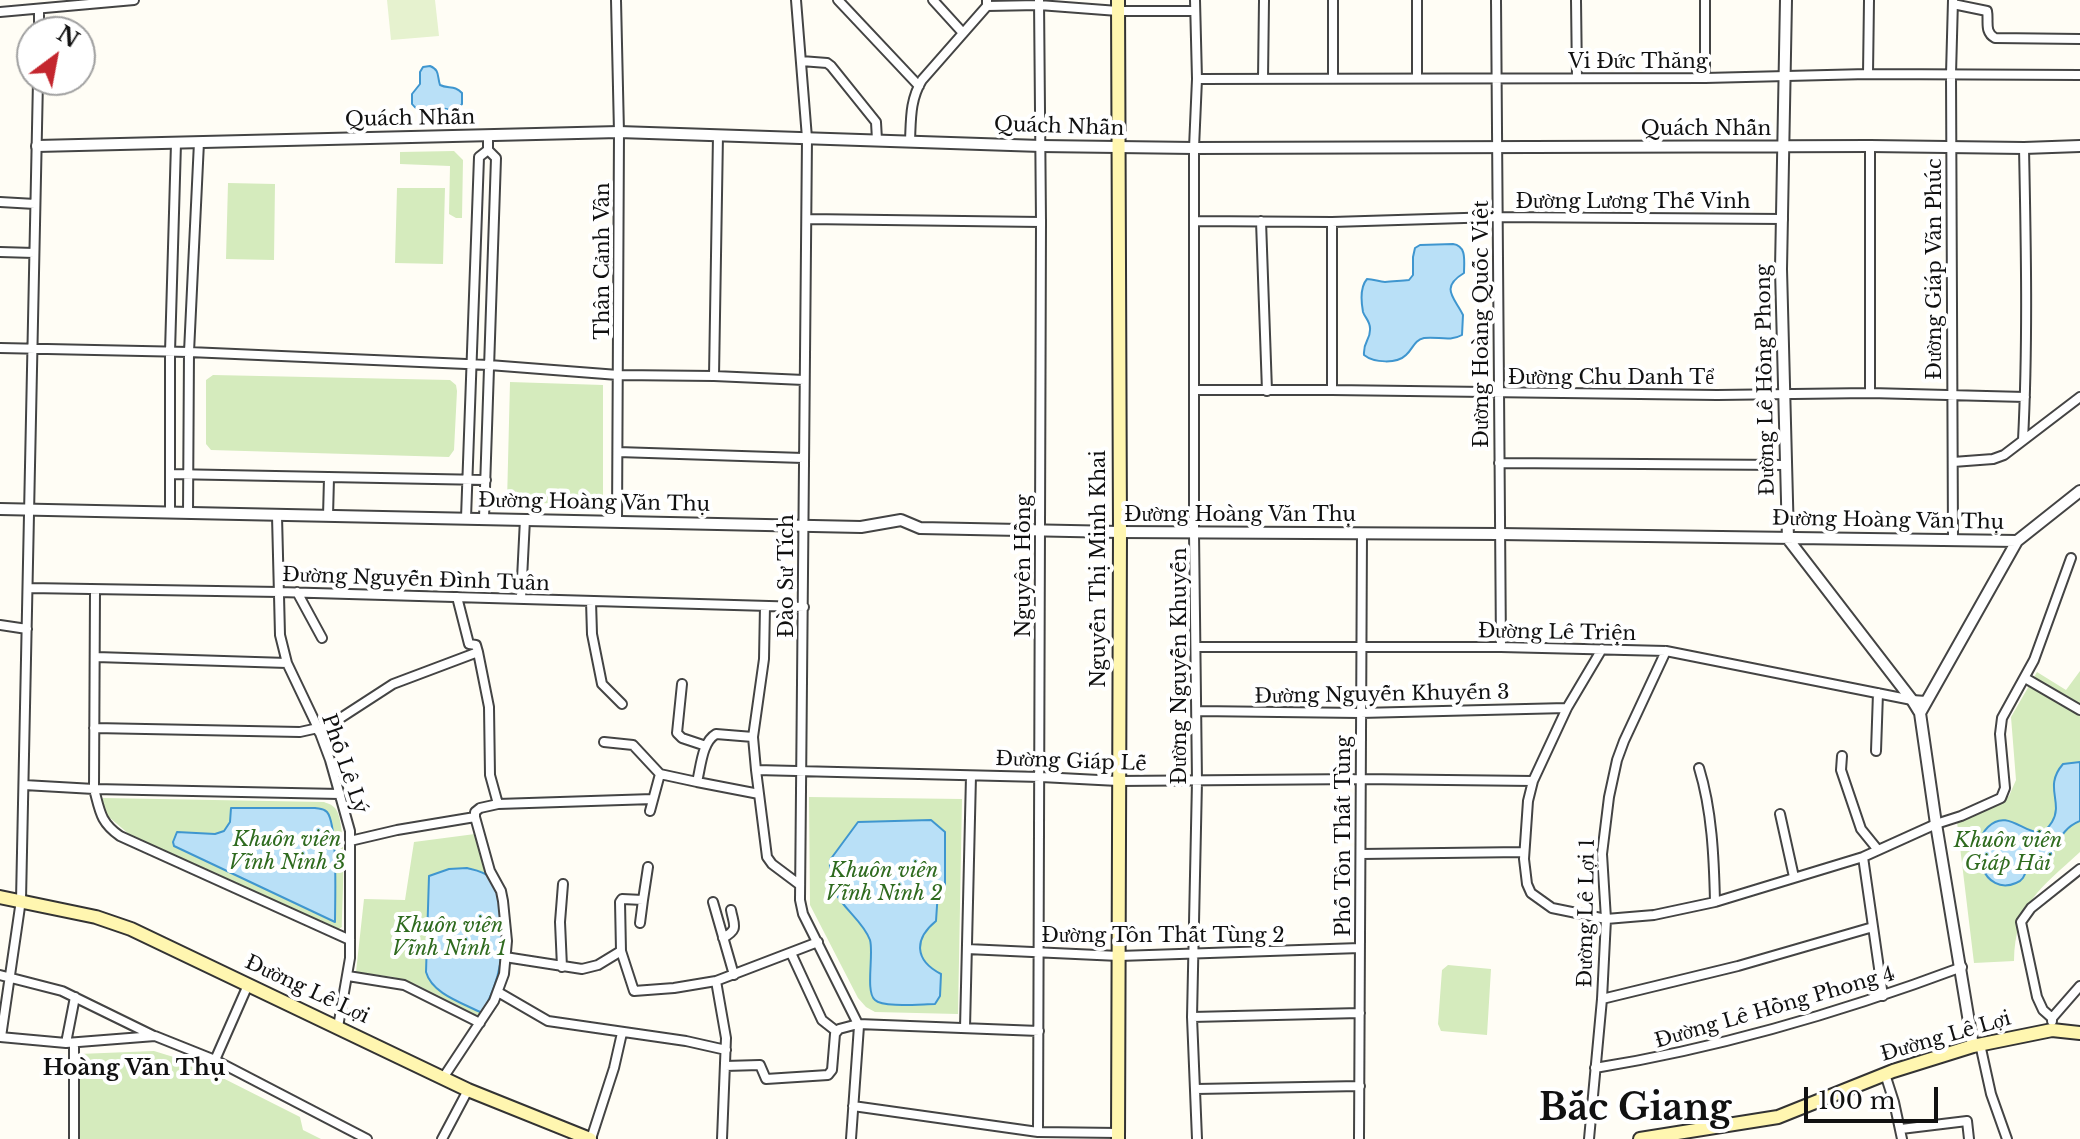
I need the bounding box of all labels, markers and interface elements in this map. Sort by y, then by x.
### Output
north arrow [16,16,96,96]
text: N [52,20,84,54]
street label: Vi Đức Thăng [1568,50,1708,74]
street label: Quách Nhẫn [345,106,475,132]
street label: Quách Nhẫn [993,113,1125,141]
street label: Quách Nhẫn [1641,117,1771,141]
street label: Đường Giáp Văn Phúc [1923,158,1947,380]
street label: Thân Cảnh Vân [591,182,615,340]
street label: Đường Lương Thế Vinh [1516,190,1750,214]
street label: Đường Hoàng Quốc Việt [1470,200,1494,448]
street label: Đường Lê Hồng Phong [1752,264,1780,496]
street label: Đường Chu Danh Tể [1508,366,1714,390]
street label: Nguyễn Thị Minh Khai [1087,450,1111,688]
street label: Đường Hoàng Văn Thụ [478,489,710,517]
street label: Nguyên Hồng [1012,495,1036,637]
street label: Đường Hoàng Văn Thụ [1124,503,1356,527]
street label: Đường Hoàng Văn Thụ [1772,507,2004,535]
street label: Đào Sư Tích [775,514,799,638]
street label: Đường Nguyễn Khuyến [1168,547,1192,785]
street label: Đường Nguyễn Đình Tuân [282,563,550,597]
street label: Đường Lê Triện [1478,620,1636,646]
street label: Đường Nguyễn Khuyến 3 [1254,681,1510,709]
street label: Phố Lê Lý [316,711,372,817]
street label: Phố Tôn Thất Tùng [1332,735,1356,937]
street label: Đường Giáp Lễ [995,747,1147,777]
park label: Khuôn viên Vĩnh Ninh 3 [228,828,346,875]
park label: Khuôn viên Giáp Hải [1954,829,2062,876]
street label: Đường Lê Lợi 1 [1574,838,1600,988]
park label: Khuôn viên Vĩnh Ninh 2 [825,859,943,906]
park label: Khuôn viên Vĩnh Ninh 1 [392,914,506,961]
street label: Đường Tôn Thất Tùng 2 [1041,924,1285,948]
street label: Đường Lê Lợi [241,951,373,1029]
street label: Đường Lê Hồng Phong 4 [1652,962,1898,1054]
street label: Đường Lê Lợi [1878,1007,2014,1067]
district label: Hoàng Văn Thụ [43,1056,225,1082]
scale bar [1808,1071,1942,1121]
text: 100 m [1818,1086,1896,1115]
district label: Bắc Giang [1539,1088,1731,1132]

